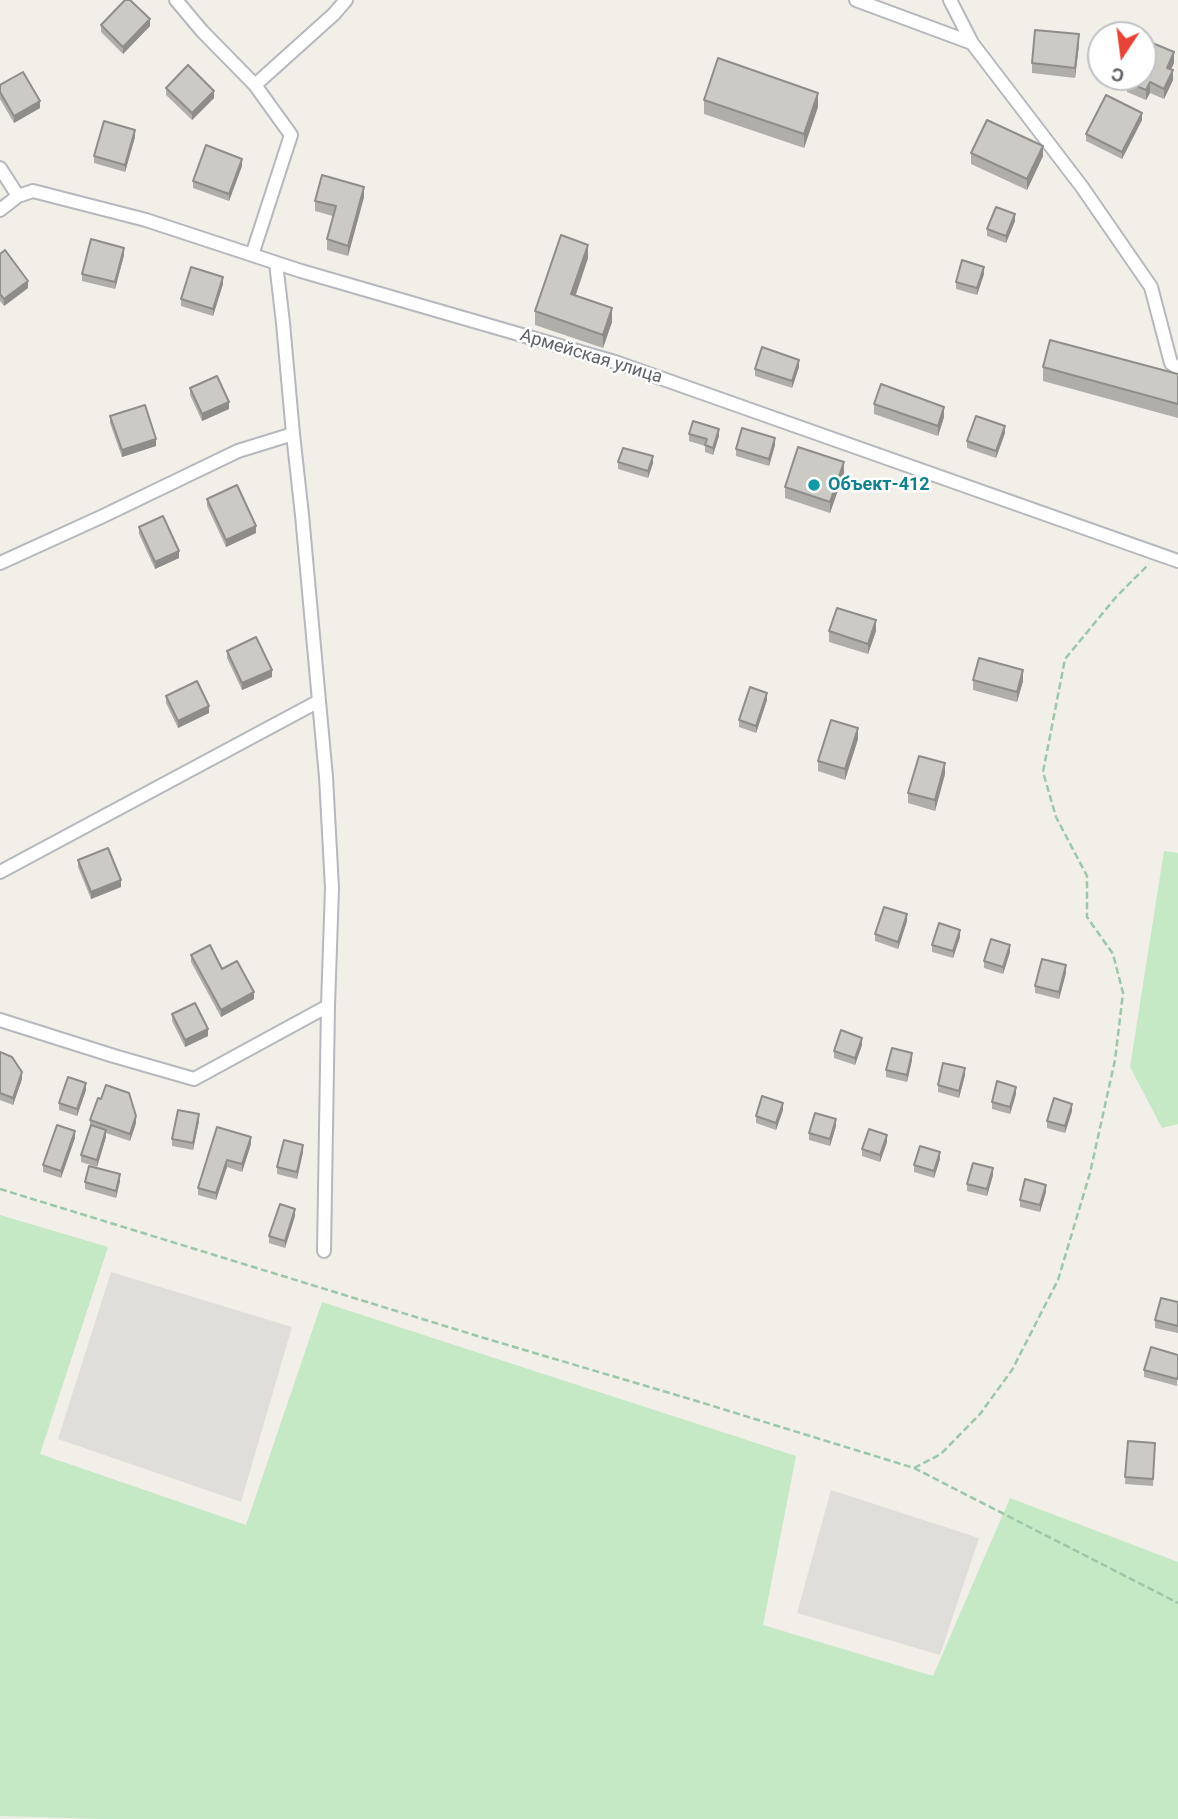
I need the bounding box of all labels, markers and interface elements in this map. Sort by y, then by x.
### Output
north arrow [1087,21,1157,91]
text: С [1109,62,1126,88]
street label: Армейская улица [517,325,665,389]
place label: Объект-412 [828,474,930,496]
marker: Объект-412 [806,477,822,493]

